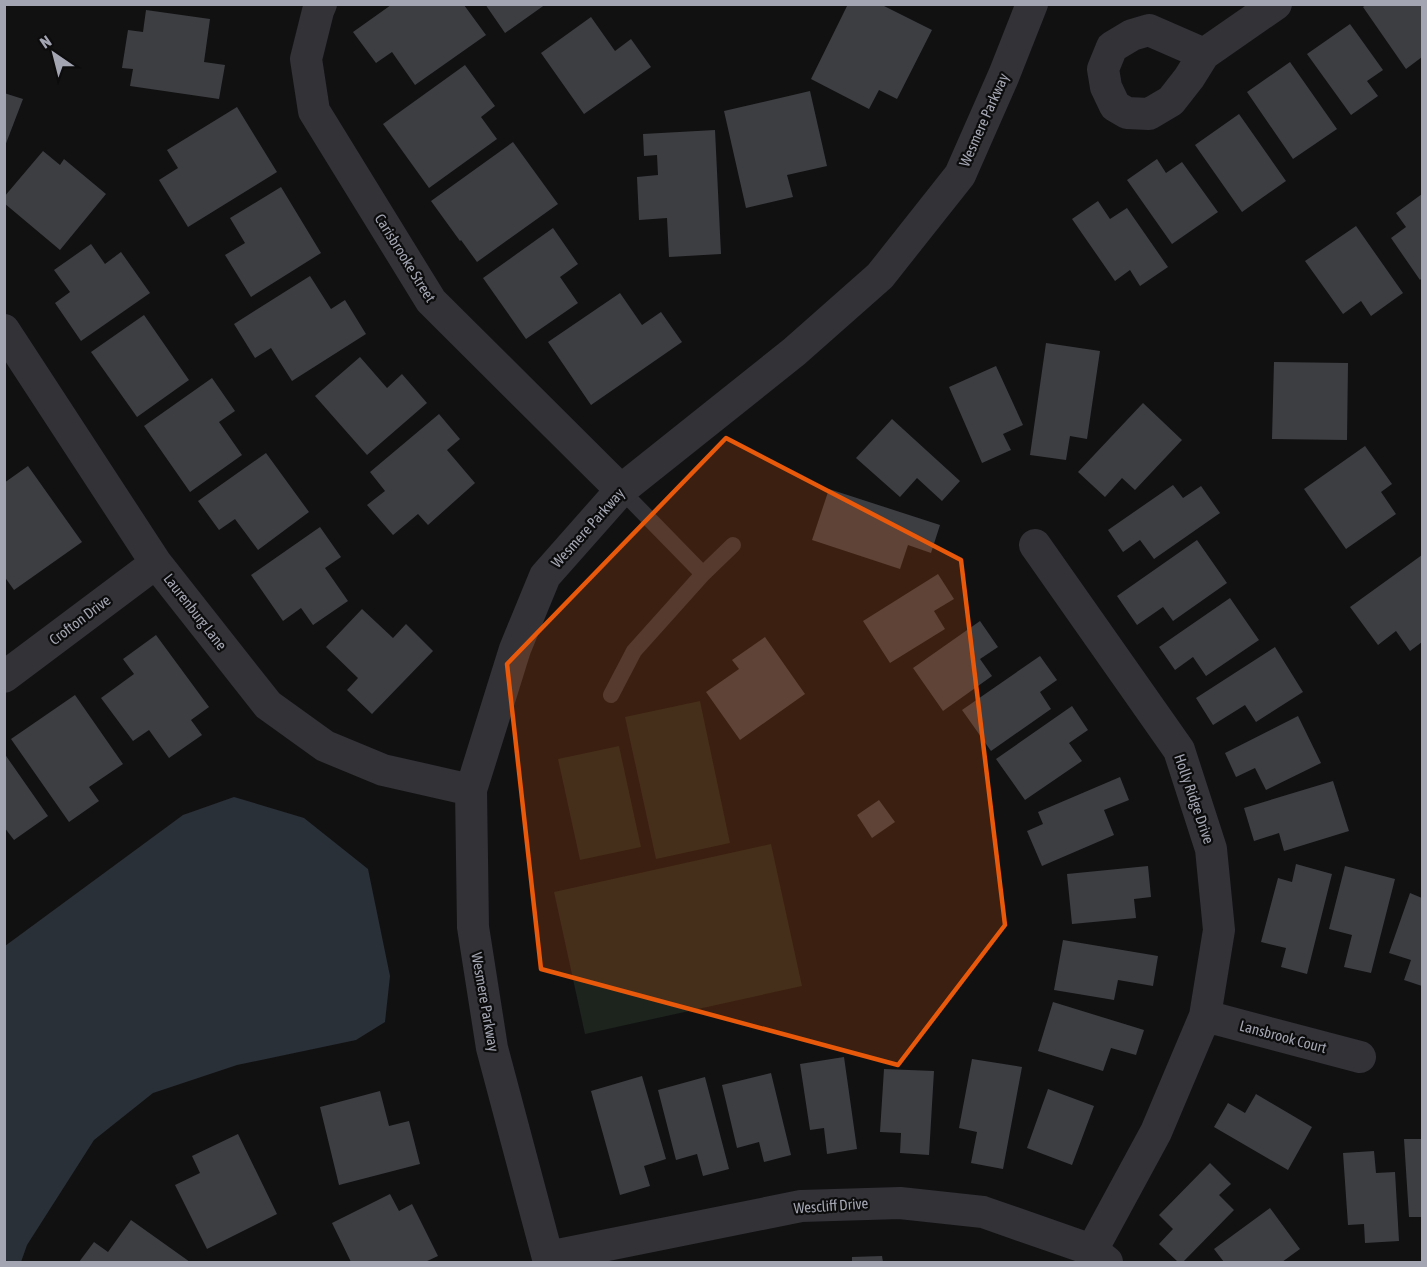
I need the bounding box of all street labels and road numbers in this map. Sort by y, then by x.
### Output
street label: Wesmere Parkway [955,70,1012,169]
street label: Carisbrooke Street [372,211,439,305]
street label: Wesmere Parkway [548,485,628,571]
street label: Laurenburg Lane [160,570,231,653]
street label: Crofton Drive [46,591,114,648]
street label: Holly Ridge Drive [1171,752,1218,846]
street label: Wesmere Parkway [468,951,503,1053]
street label: Lansbrook Court [1238,1017,1328,1056]
street label: Wescliff Drive [793,1194,869,1217]

